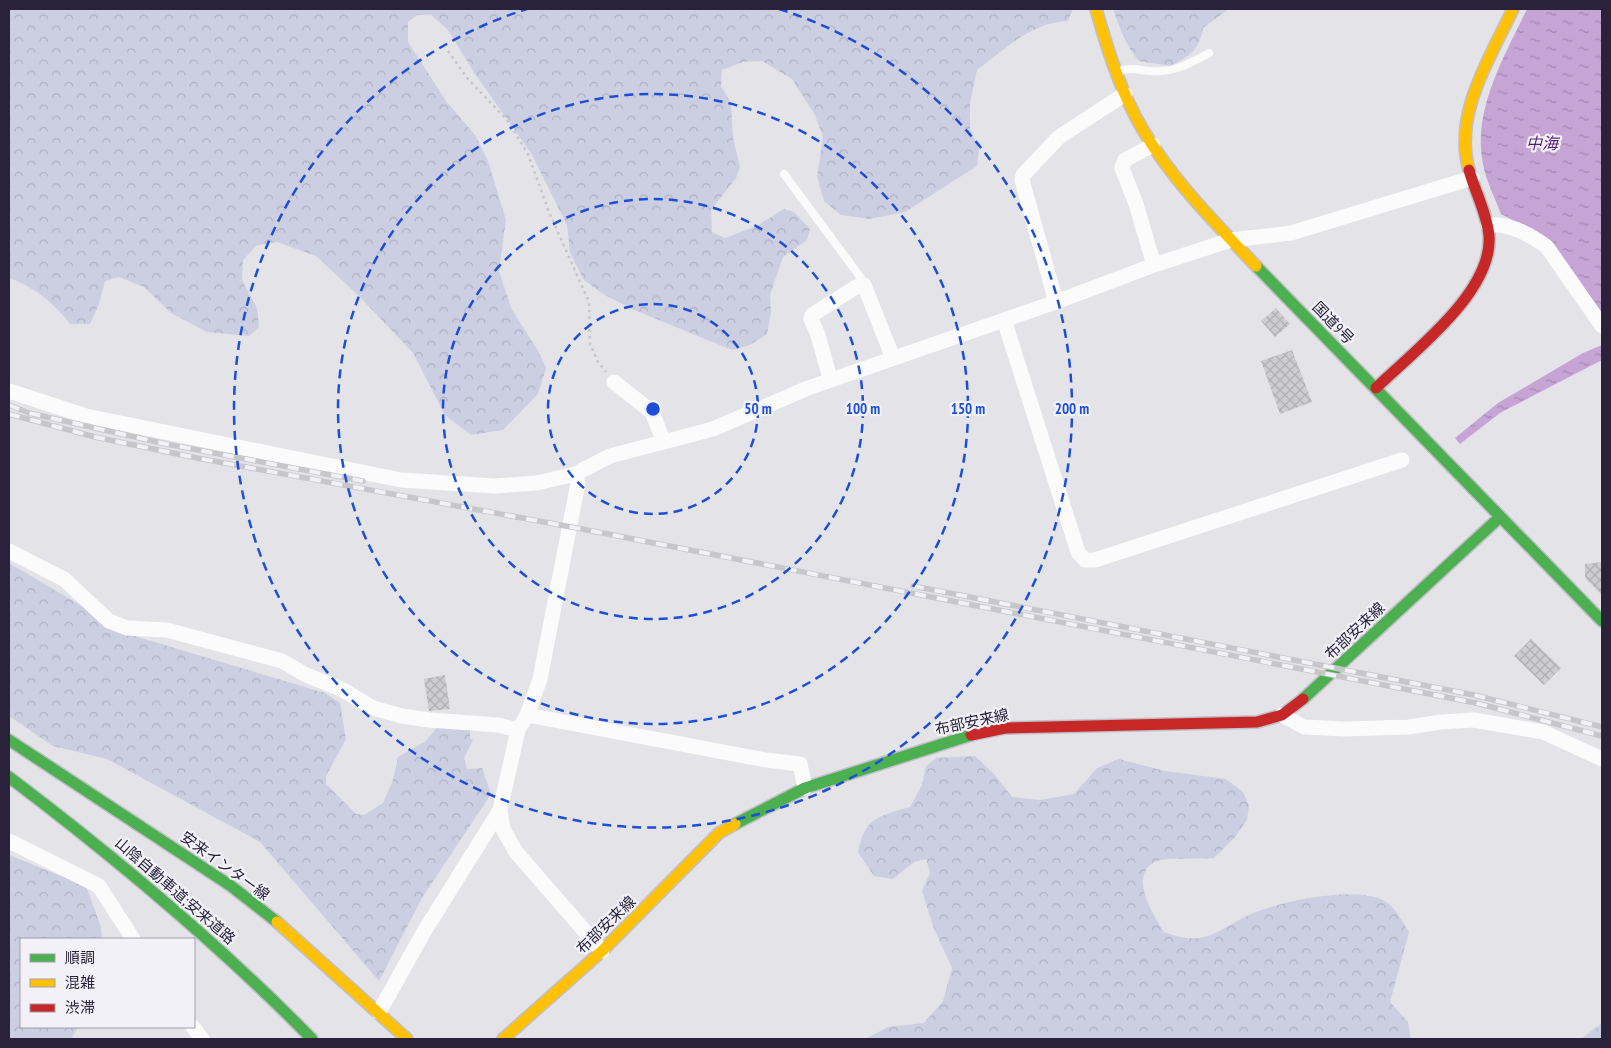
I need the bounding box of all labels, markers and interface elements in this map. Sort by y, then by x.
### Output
water label: 中海 [1526,133,1561,153]
street label: 国道9号 [1309,297,1358,348]
text: 50 m [744,399,772,418]
text: 100 m [846,399,880,418]
text: 150 m [951,399,985,418]
text: 200 m [1055,399,1089,418]
centre of rings [644,400,662,418]
street label: 布部安来線 [1321,598,1389,663]
street label: 布部安来線 [933,704,1011,739]
street label: 安来インター線 [177,827,273,904]
street label: 山陰自動車道;安来道路 [111,833,239,948]
street label: 布部安来線 [572,892,639,958]
legend [20,938,195,1028]
text: 順調 [65,948,95,967]
text: 混雑 [65,973,95,992]
text: 渋滞 [65,998,95,1017]

